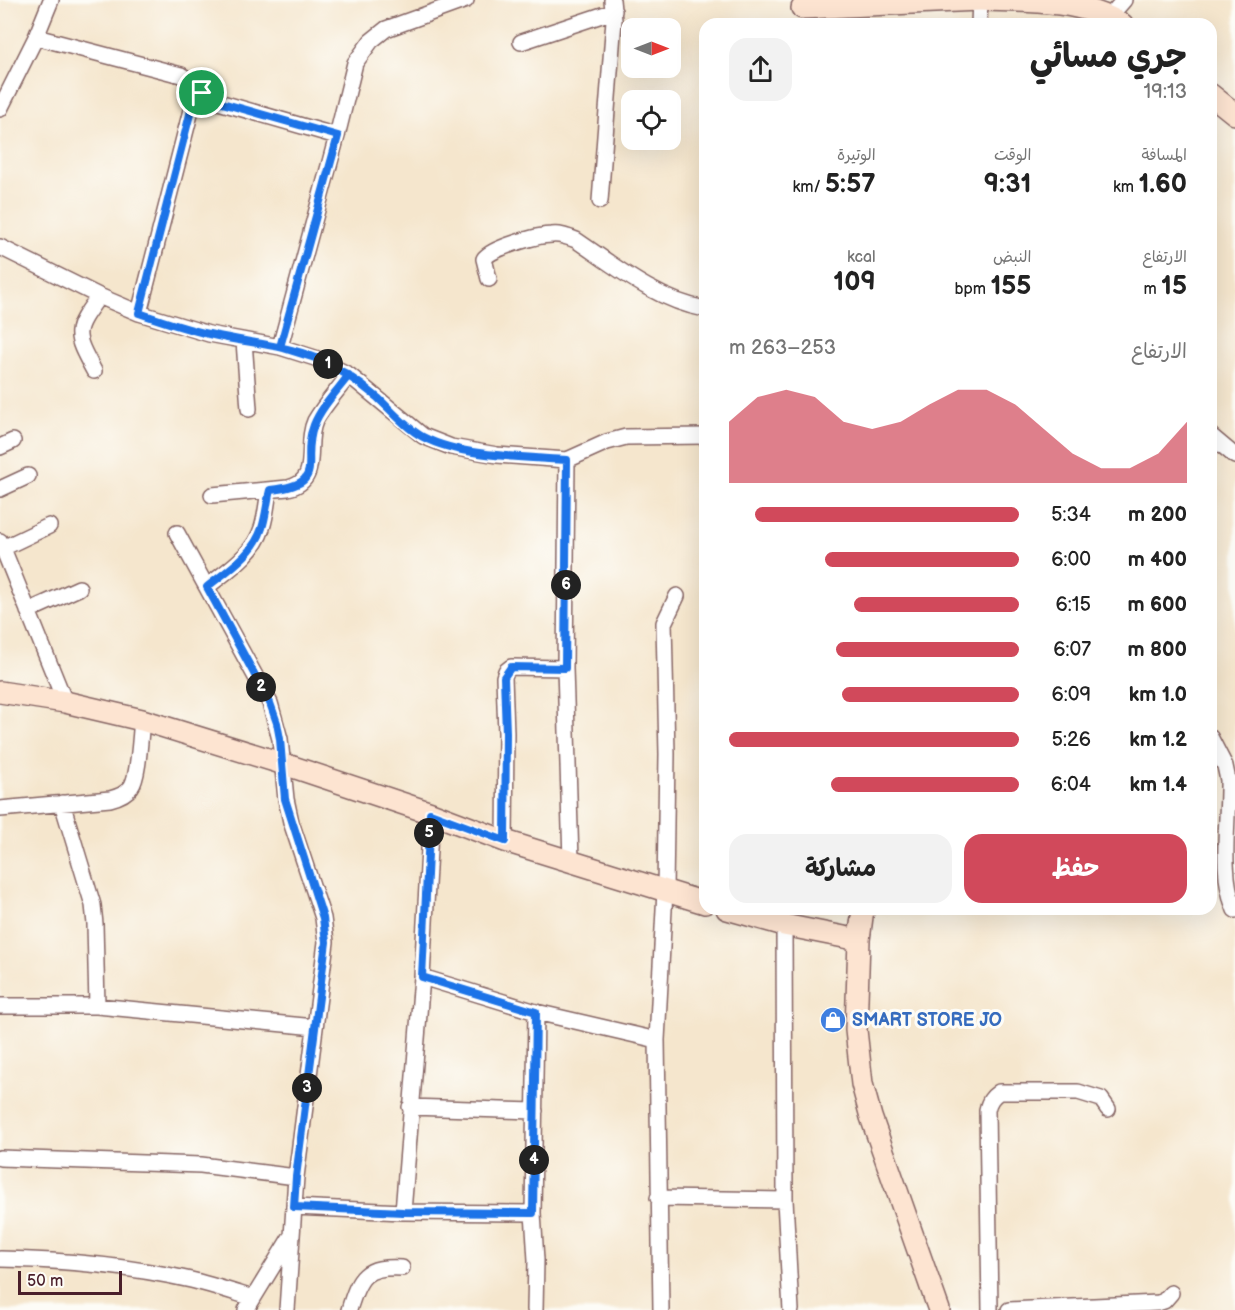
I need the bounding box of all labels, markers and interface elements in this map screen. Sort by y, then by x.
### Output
north arrow [621,18,681,78]
map controls [621,18,681,150]
text: جري مسائي [1030,37,1187,77]
button: share [729,38,792,101]
pin [176,67,227,118]
icon: arrive [185,76,218,109]
text: 19:13 [1144,80,1187,104]
button: locate [621,90,681,150]
text: الوتيرة [837,146,876,165]
text: الوقت [994,146,1031,165]
text: المسافة [1141,146,1187,165]
text: 5:57 [825,169,876,200]
text: 9:31 [984,169,1031,200]
text: 1.60 [1138,169,1187,200]
text: /km [792,178,825,197]
text: km [1113,178,1138,197]
text: kcal [847,248,876,267]
text: النبض [993,248,1031,267]
text: الارتفاع [1142,248,1187,267]
text: 109 [833,267,876,298]
text: 155 [990,271,1031,302]
text: 15 [1161,271,1187,302]
text: bpm [955,280,990,299]
text: m [1143,280,1161,299]
text: 253–263 m [729,336,836,360]
text: الارتفاع [1131,340,1187,364]
pin: 1 [313,349,343,379]
text: 1 [325,354,331,373]
text: 5:34 [1051,503,1091,527]
text: 200 m [1128,503,1187,527]
text: 6:00 [1051,548,1091,572]
text: 400 m [1128,548,1187,572]
pin: 6 [551,570,581,600]
text: 6 [561,575,571,594]
text: 6:15 [1056,593,1091,617]
text: 600 m [1127,593,1187,617]
text: 6:07 [1053,638,1091,662]
text: 800 m [1128,638,1187,662]
pin: 2 [246,672,276,702]
text: 2 [256,677,266,696]
text: 6:09 [1051,683,1091,707]
text: 1.0 km [1129,683,1187,707]
text: 5:26 [1051,728,1091,752]
text: 1.2 km [1129,728,1187,752]
text: 6:04 [1051,773,1091,797]
text: 1.4 km [1129,773,1187,797]
pin: 5 [414,818,444,848]
text: 5 [424,823,434,842]
button: مشاركة [729,834,952,903]
button: حفظ [964,834,1187,903]
shop icon: SMART STORE JO [818,1005,848,1035]
place label: SMART STORE JO [852,1010,1002,1031]
pin: 3 [292,1073,322,1103]
text: 3 [302,1078,312,1097]
pin: 4 [519,1145,549,1175]
text: 4 [529,1150,539,1169]
scale bar [18,1268,122,1296]
text: 50 m [27,1272,63,1291]

